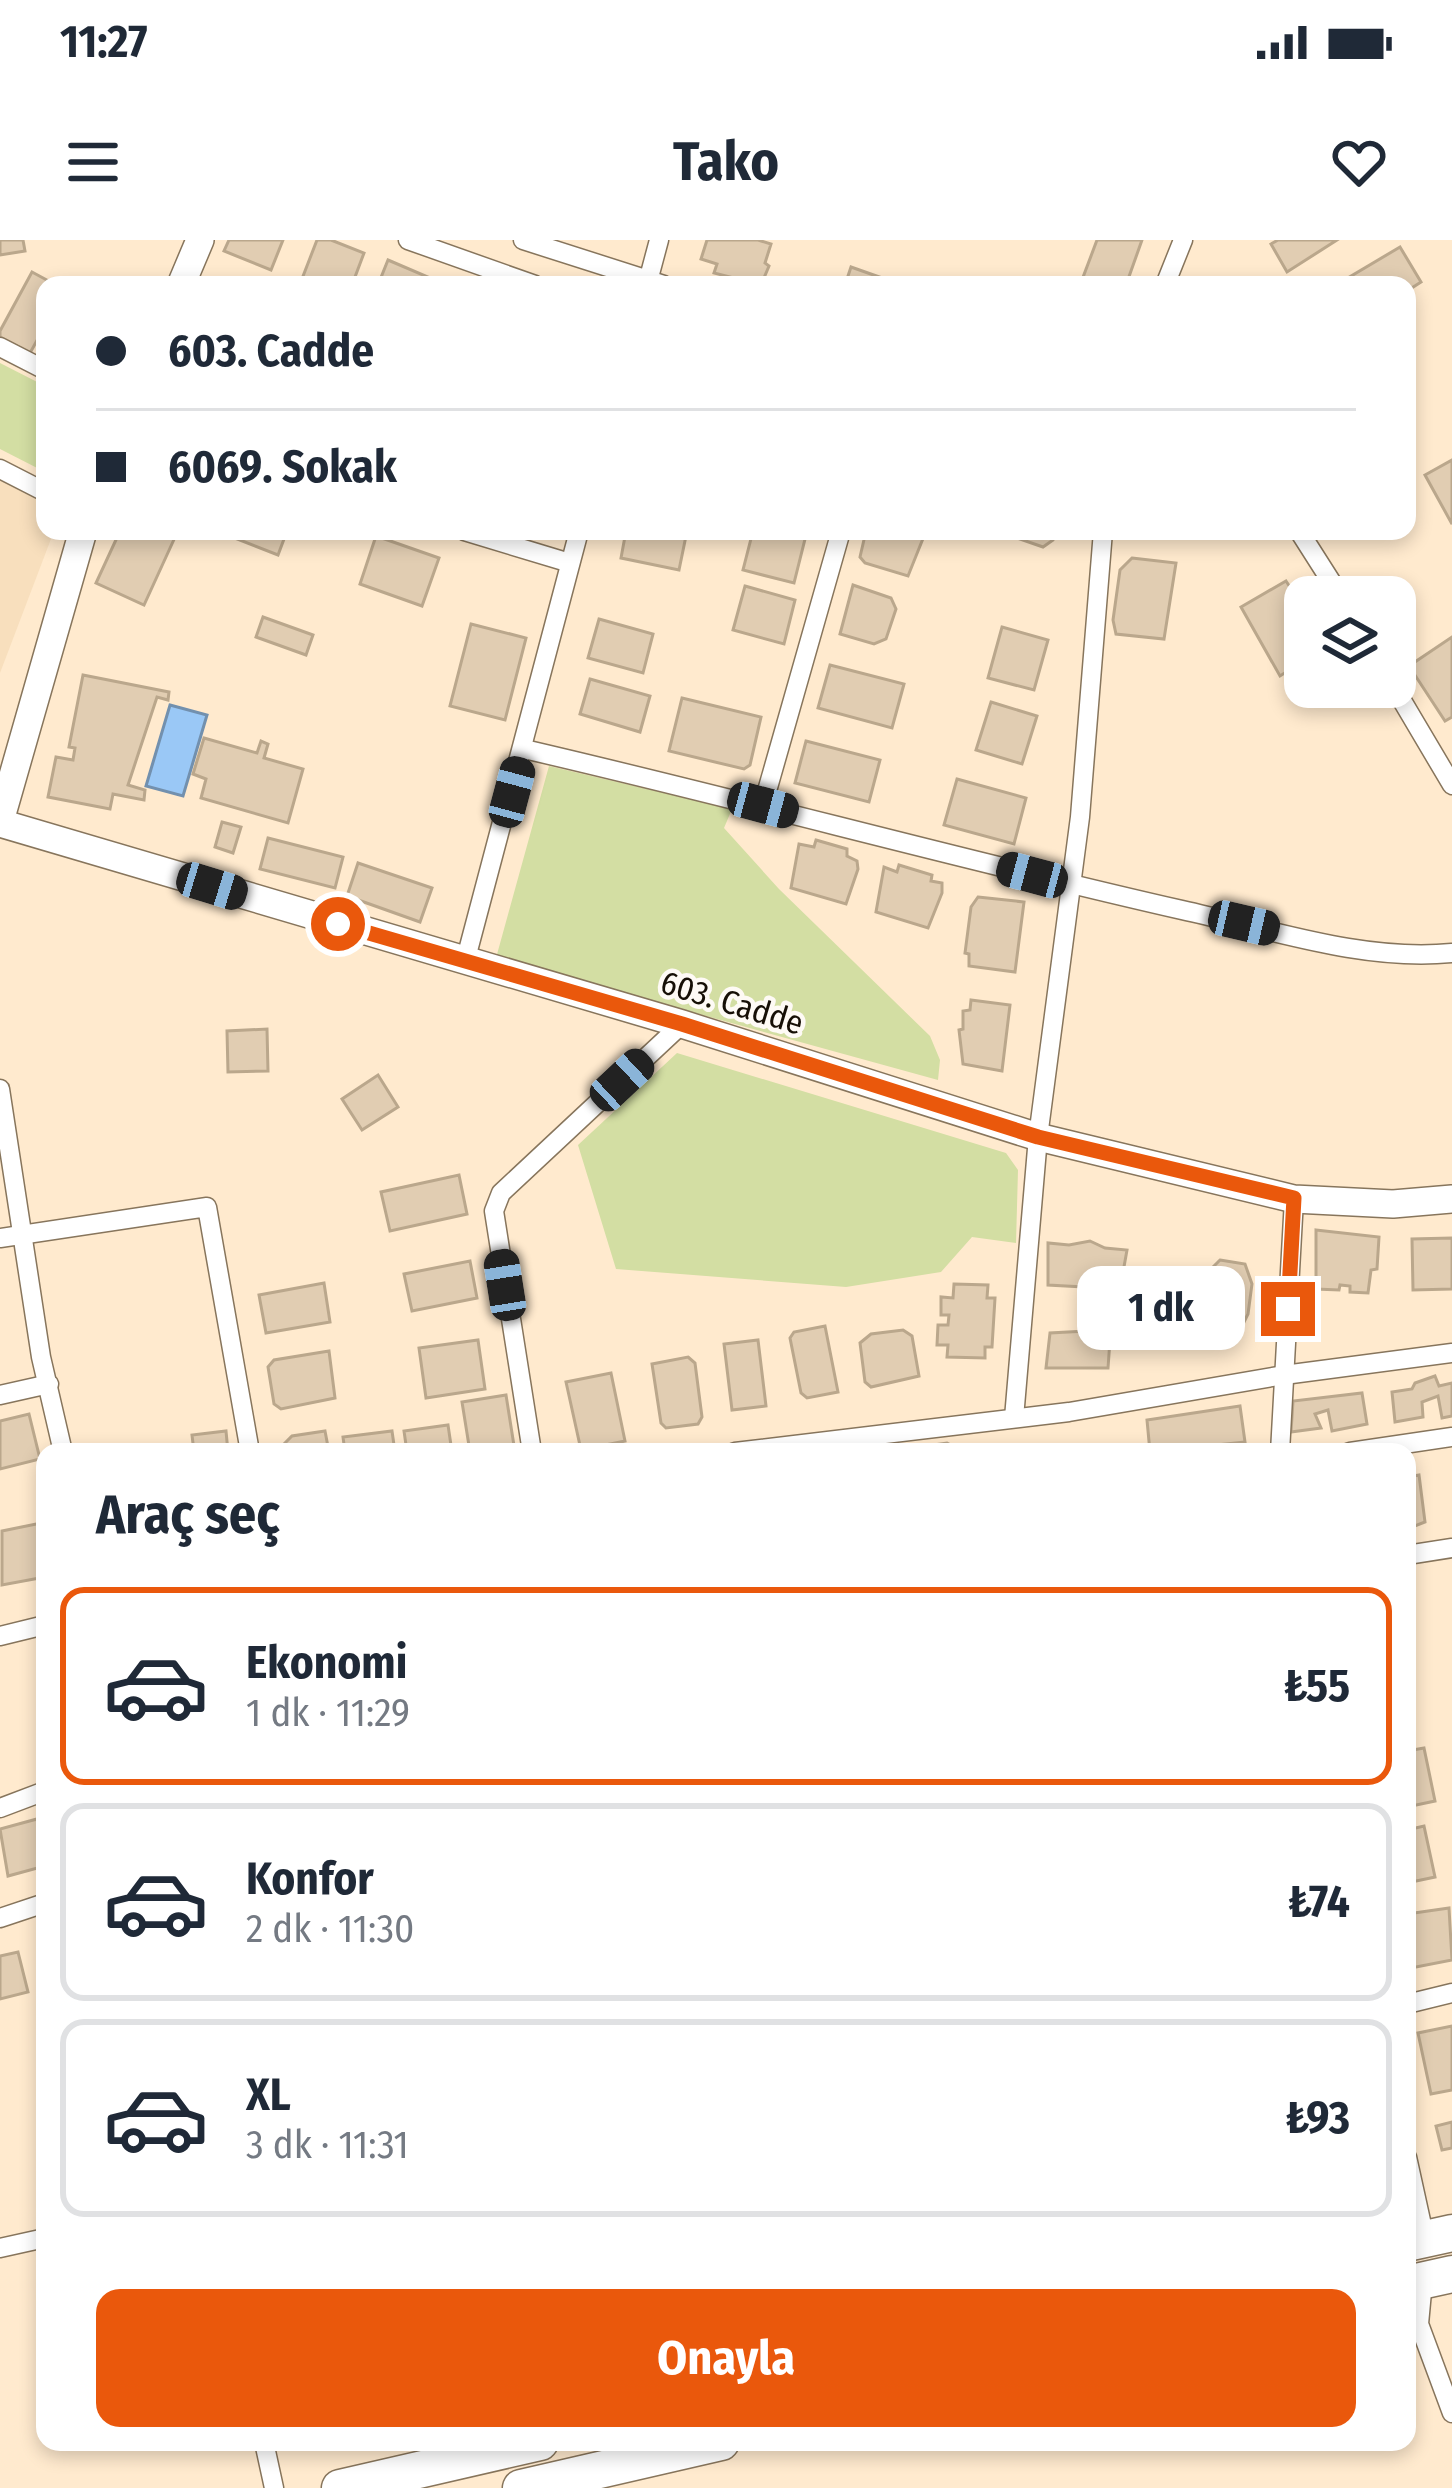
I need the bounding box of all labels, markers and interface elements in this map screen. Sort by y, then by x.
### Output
text: 11:27 [60,15,147,69]
icon: menu [60,129,126,195]
icon: heart [1326,129,1392,195]
text: Tako [673,130,779,194]
text: 603. Cadde [168,324,374,378]
text: 6069. Sokak [168,440,397,494]
map controls [1284,576,1416,708]
button: layers [1284,576,1416,708]
car [485,753,539,831]
car [724,778,802,832]
car [993,848,1071,902]
car [172,858,252,914]
route start [311,897,365,951]
car [1205,897,1283,949]
street label: 603. Cadde [656,962,808,1044]
car [583,1042,661,1118]
car [482,1247,528,1323]
callout: 1 dk [1078,1267,1246,1351]
route end [1261,1282,1315,1336]
text: 1 dk [1128,1285,1194,1331]
text: Araç seç [96,1483,280,1547]
icon: car [102,1632,210,1740]
text: Ekonomi [246,1636,407,1690]
text: ₺55 [1283,1659,1350,1713]
text: 1 dk · 11:29 [246,1690,410,1736]
icon: car [102,1848,210,1956]
text: Konfor [246,1852,374,1906]
text: ₺74 [1288,1875,1350,1929]
text: 2 dk · 11:30 [246,1906,414,1952]
icon: car [102,2064,210,2172]
text: XL [246,2068,291,2122]
text: ₺93 [1285,2091,1350,2145]
text: 3 dk · 11:31 [246,2122,409,2168]
button: Onayla [96,2289,1356,2427]

